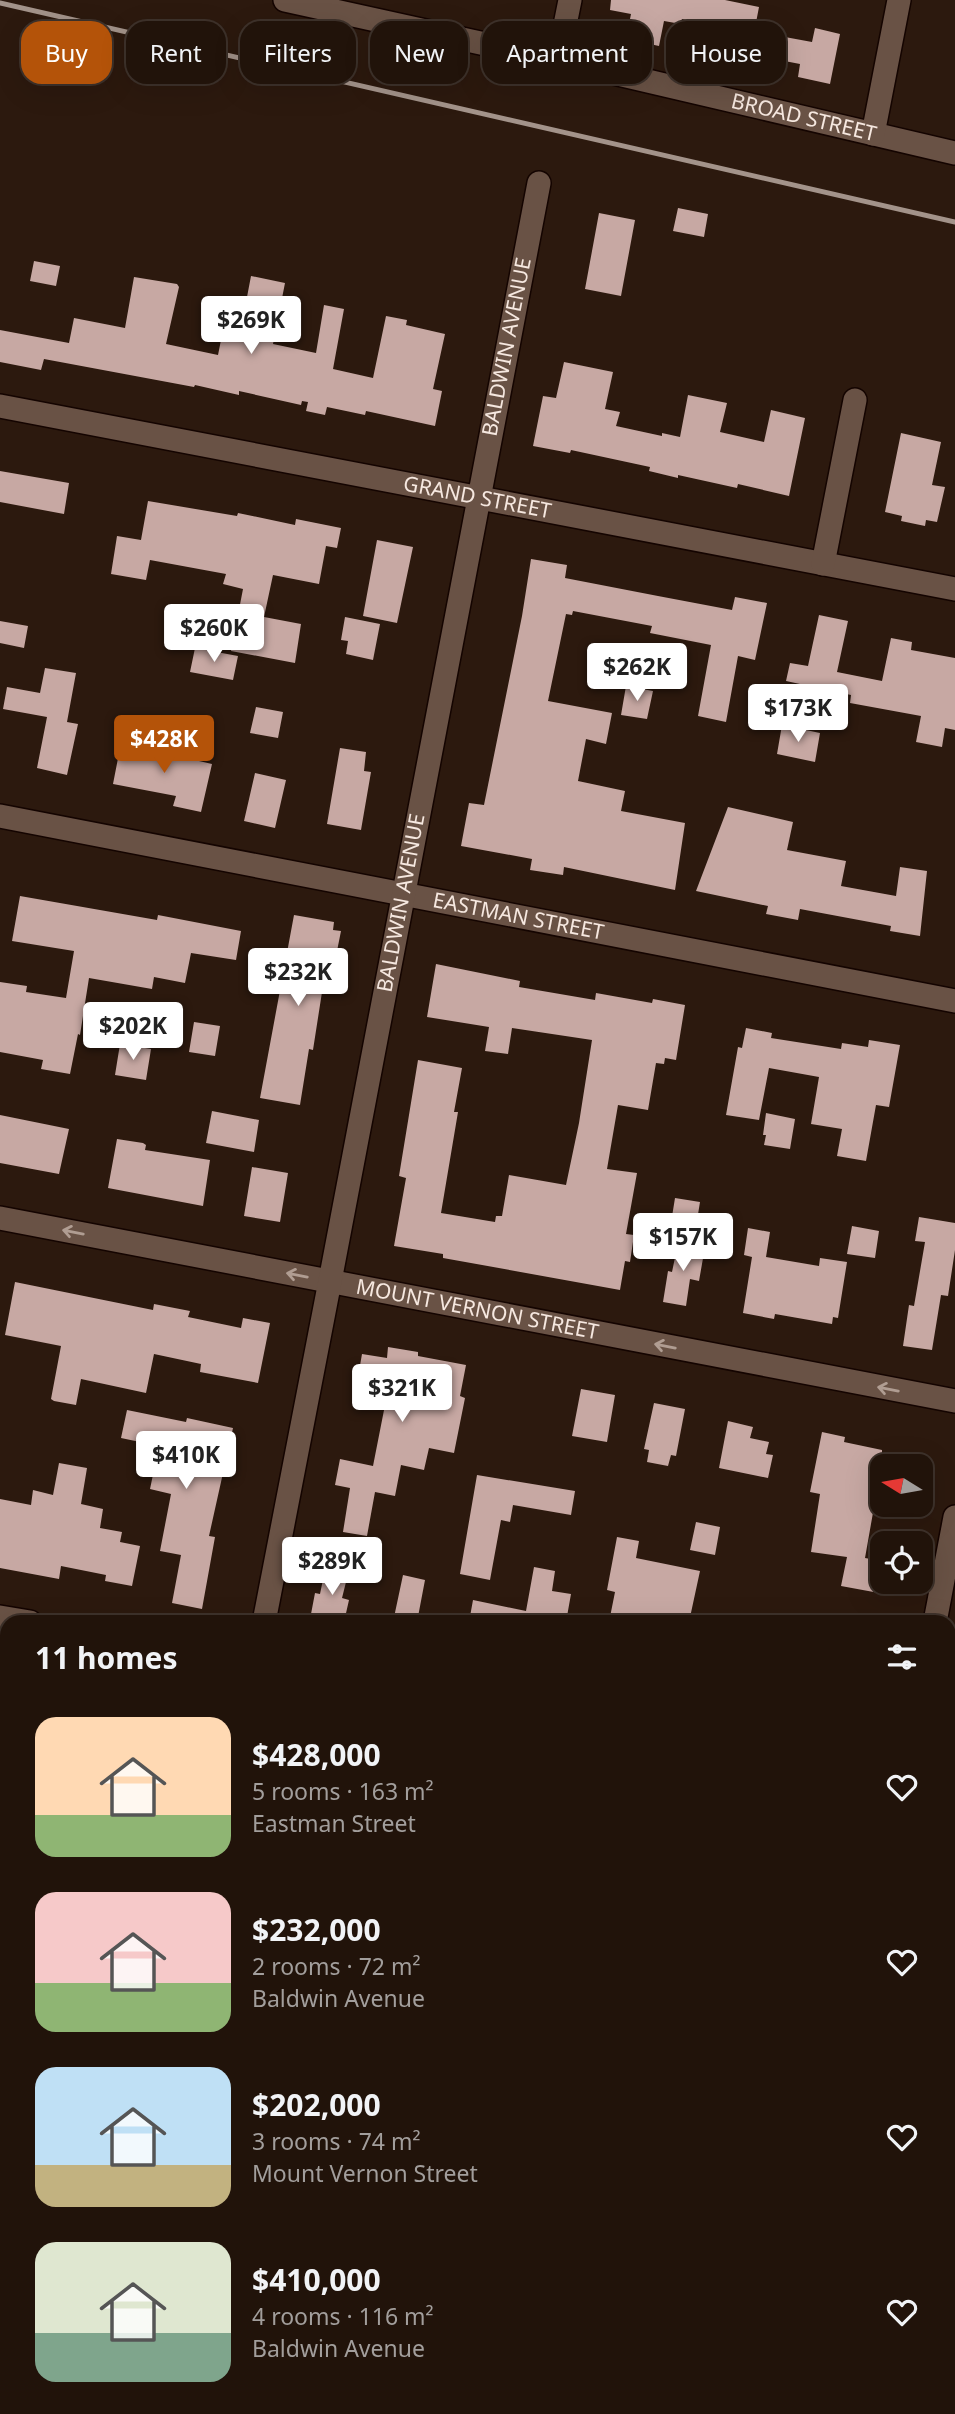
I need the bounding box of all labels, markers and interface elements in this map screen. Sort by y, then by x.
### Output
chip: Buy [21,21,112,84]
chip: Rent [126,21,226,84]
chip: Filters [240,21,356,84]
chip: New [370,21,468,84]
chip: Apartment [482,21,652,84]
chip: House [666,21,786,84]
street label: BROAD STREET [729,86,880,147]
street label: BALDWIN AVENUE [475,255,537,438]
pin: $269K [202,296,300,356]
text: $269K [217,303,285,335]
street label: GRAND STREET [401,469,554,524]
pin: $260K [165,604,263,664]
text: $260K [180,611,248,643]
pin: $262K [588,644,686,703]
text: $262K [603,650,671,682]
pin: $173K [749,684,847,744]
text: $173K [764,691,832,723]
pin: $428K [115,716,213,775]
text: $428K [130,722,198,754]
street label: BALDWIN AVENUE [370,811,430,994]
street label: EASTMAN STREET [431,885,607,946]
pin: $232K [249,948,347,1008]
text: $232K [264,955,332,987]
pin: $202K [84,1002,182,1062]
text: $202K [99,1009,167,1041]
pin: $157K [634,1214,732,1273]
text: $157K [649,1220,717,1252]
one-way arrow [62,1225,85,1239]
one-way arrow [286,1268,309,1281]
street label: MOUNT VERNON STREET [354,1272,601,1345]
one-way arrow [654,1338,677,1352]
pin: $321K [353,1364,451,1424]
text: $321K [368,1371,436,1403]
one-way arrow [877,1381,900,1395]
pin: $410K [137,1432,235,1491]
text: $410K [152,1438,220,1470]
north arrow [870,1454,933,1517]
map controls [870,1454,933,1594]
button: locate [870,1531,933,1594]
pin: $289K [283,1538,381,1597]
text: $289K [298,1544,366,1576]
text: 11 homes [35,1637,178,1678]
icon: filters [883,1638,921,1676]
text: $428,000 [252,1734,381,1775]
icon: home [91,1745,175,1829]
icon: heart [883,1768,921,1806]
text: 5 rooms · 163 m² [252,1775,434,1807]
text: Eastman Street [252,1807,416,1839]
text: $232,000 [252,1909,381,1950]
icon: home [91,1920,175,2004]
icon: heart [883,1943,921,1981]
text: 2 rooms · 72 m² [252,1950,421,1982]
text: Baldwin Avenue [252,1982,425,2014]
text: $202,000 [252,2084,381,2125]
icon: home [91,2095,175,2179]
icon: heart [883,2118,921,2156]
text: 3 rooms · 74 m² [252,2125,421,2157]
text: Mount Vernon Street [252,2157,478,2189]
text: $410,000 [252,2259,381,2300]
icon: home [91,2270,175,2354]
icon: heart [883,2293,921,2331]
text: 4 rooms · 116 m² [252,2300,434,2332]
text: Baldwin Avenue [252,2332,425,2364]

